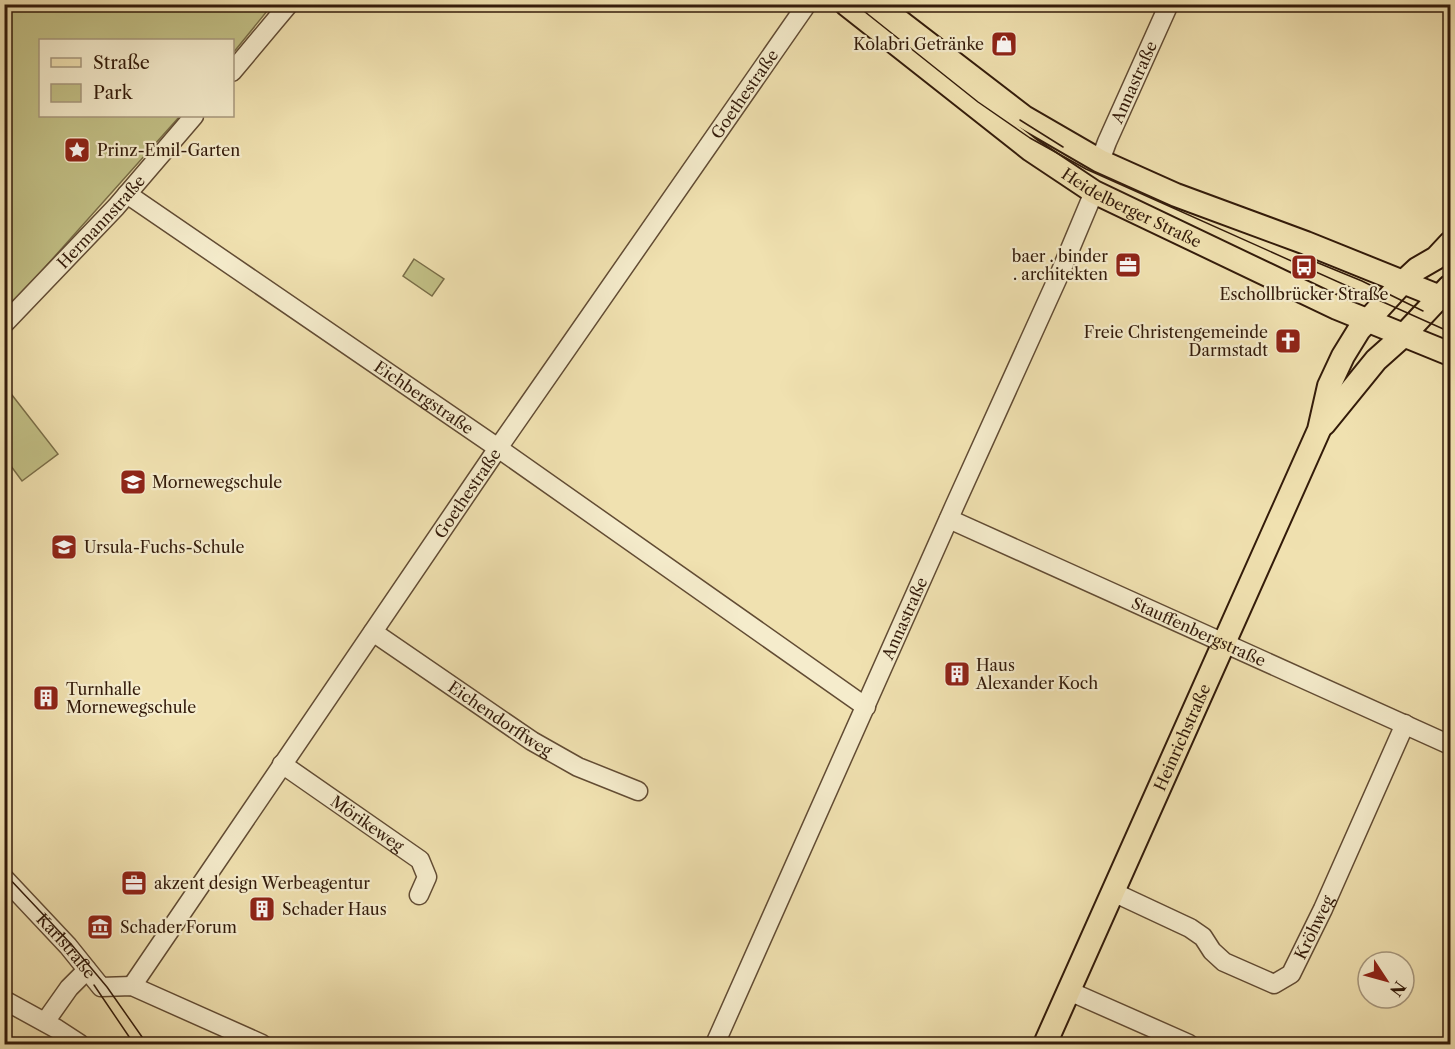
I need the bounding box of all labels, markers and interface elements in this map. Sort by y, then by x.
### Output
shop icon: Kolabri Getränke [989,29,1019,59]
place label: Kolabri Getränke [853,34,984,54]
street label: Annastraße [1106,38,1161,127]
legend [39,39,234,117]
street label: Goethestraße [706,46,782,142]
text: Straße [93,52,150,74]
text: Park [93,82,134,104]
place icon: Prinz-Emil-Garten [62,135,92,165]
place label: Prinz-Emil-Garten [97,140,240,160]
street label: Heidelberger Straße [1058,163,1205,252]
street label: Hermannstraße [53,171,149,272]
place label: baer . binder . architekten [1012,246,1108,284]
office icon: baer . binder . architekten [1113,250,1143,280]
bus stop icon: Eschollbrücker Straße [1289,252,1319,282]
place label: Eschollbrücker Straße [1220,284,1388,304]
place label: Freie Christengemeinde Darmstadt [1084,322,1268,360]
church icon: Freie Christengemeinde Darmstadt [1273,326,1303,356]
street label: Eichbergstraße [371,356,478,438]
street label: Goethestraße [430,445,505,542]
school or university icon: Mornewegschule [118,467,148,497]
place label: Mornewegschule [152,472,282,492]
school or university icon: Ursula-Fuchs-Schule [49,532,79,562]
place label: Ursula-Fuchs-Schule [84,537,244,557]
street label: Annastraße [877,574,932,663]
street label: Stauffenbergstraße [1129,593,1269,671]
place label: Haus Alexander Koch [975,655,1098,693]
building icon: Haus Alexander Koch [942,659,972,689]
street label: Eichendorffweg [444,677,556,761]
place label: Turnhalle Mornewegschule [66,679,196,717]
street label: Heinrichstraße [1149,681,1215,794]
building icon: Turnhalle Mornewegschule [31,683,61,713]
street label: Mörikeweg [327,791,408,856]
office icon: akzent design Werbeagentur [119,868,149,898]
place label: akzent design Werbeagentur [154,873,370,893]
street label: Kröhweg [1290,892,1338,963]
building icon: Schader Haus [247,894,277,924]
place label: Schader Haus [282,899,387,919]
street label: Karlstraße [32,909,100,982]
museum icon: Schader Forum [85,912,115,942]
place label: Schader Forum [120,917,237,937]
north arrow [1356,950,1416,1010]
text: N [1386,977,1410,1000]

